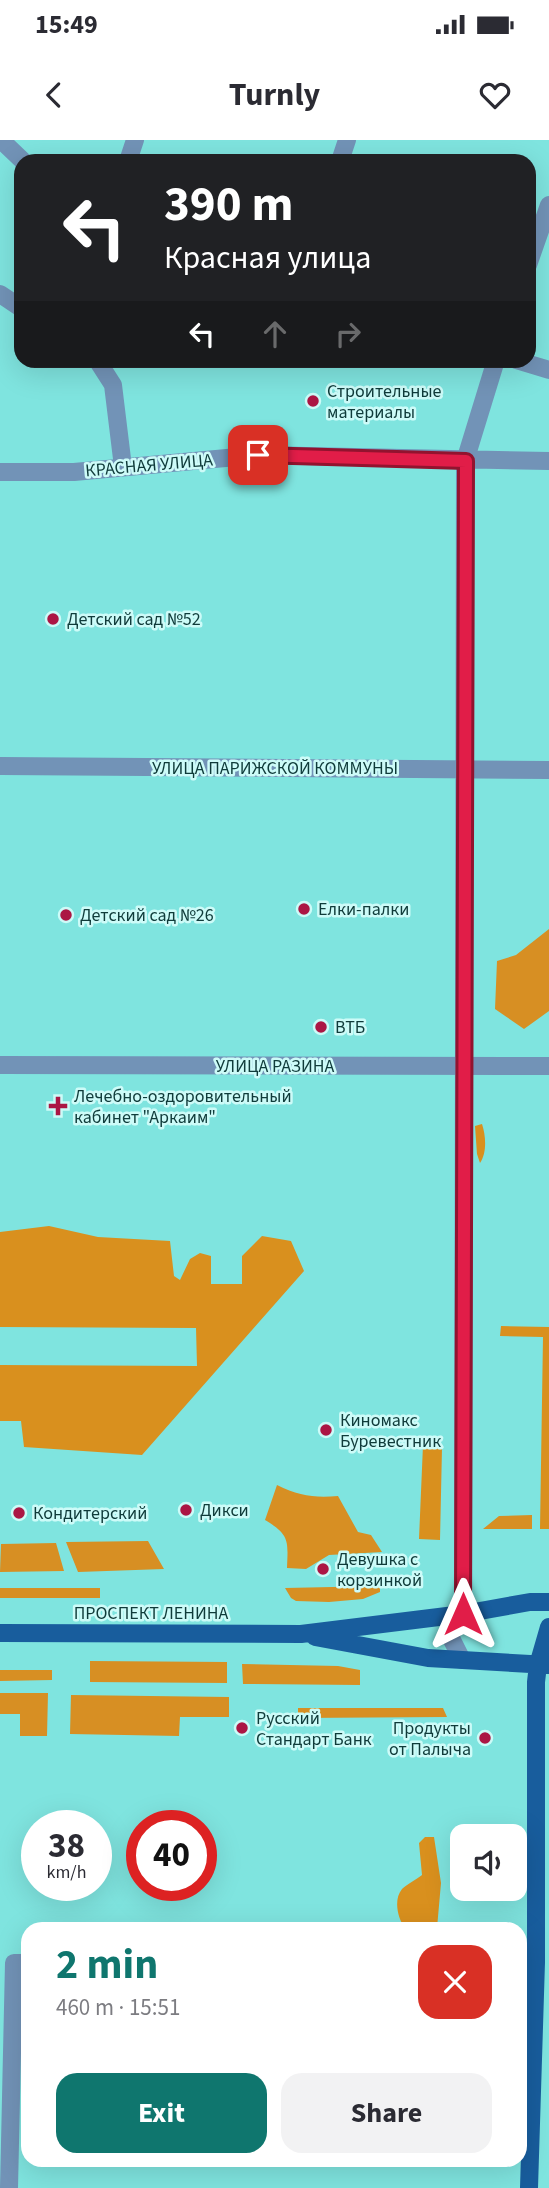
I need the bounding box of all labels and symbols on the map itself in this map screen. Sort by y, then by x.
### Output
place label: Строительные материалы [327,379,442,425]
marker: Строительные материалы [305,393,321,409]
pin [228,425,288,485]
street label: КРАСНАЯ УЛИЦА [84,447,214,484]
place label: Детский сад №52 [67,607,201,632]
marker: Детский сад №52 [45,611,61,627]
street label: УЛИЦА ПАРИЖСКОЙ КОММУНЫ [152,756,398,781]
place label: Елки-палки [318,897,409,922]
marker: Елки-палки [296,901,312,917]
place label: Детский сад №26 [80,903,214,928]
marker: Детский сад №26 [58,907,74,923]
place label: ВТБ [335,1015,365,1040]
marker: ВТБ [313,1019,329,1035]
street label: УЛИЦА РАЗИНА [216,1054,335,1079]
place label: Лечебно-оздоровительный кабинет "Аркаим" [74,1084,292,1130]
marker: Лечебно-оздоровительный кабинет "Аркаим" [48,1096,68,1116]
place label: Киномакс Буревестник [340,1408,441,1454]
marker: Киномакс Буревестник [318,1422,334,1438]
place label: Дикси [200,1498,249,1523]
place label: Кондитерский [33,1501,147,1526]
marker: Дикси [178,1502,194,1518]
marker: Кондитерский [11,1505,27,1521]
place label: Девушка с корзинкой [337,1547,422,1593]
marker: Девушка с корзинкой [315,1561,331,1577]
position arrow [426,1577,500,1651]
street label: ПРОСПЕКТ ЛЕНИНА [74,1601,229,1626]
place label: Русский Стандарт Банк [256,1706,372,1752]
place label: Продукты от Палыча [389,1716,471,1762]
marker: Русский Стандарт Банк [234,1720,250,1736]
marker: Продукты от Палыча [477,1730,493,1746]
speed limit sign: 40 [126,1810,217,1901]

